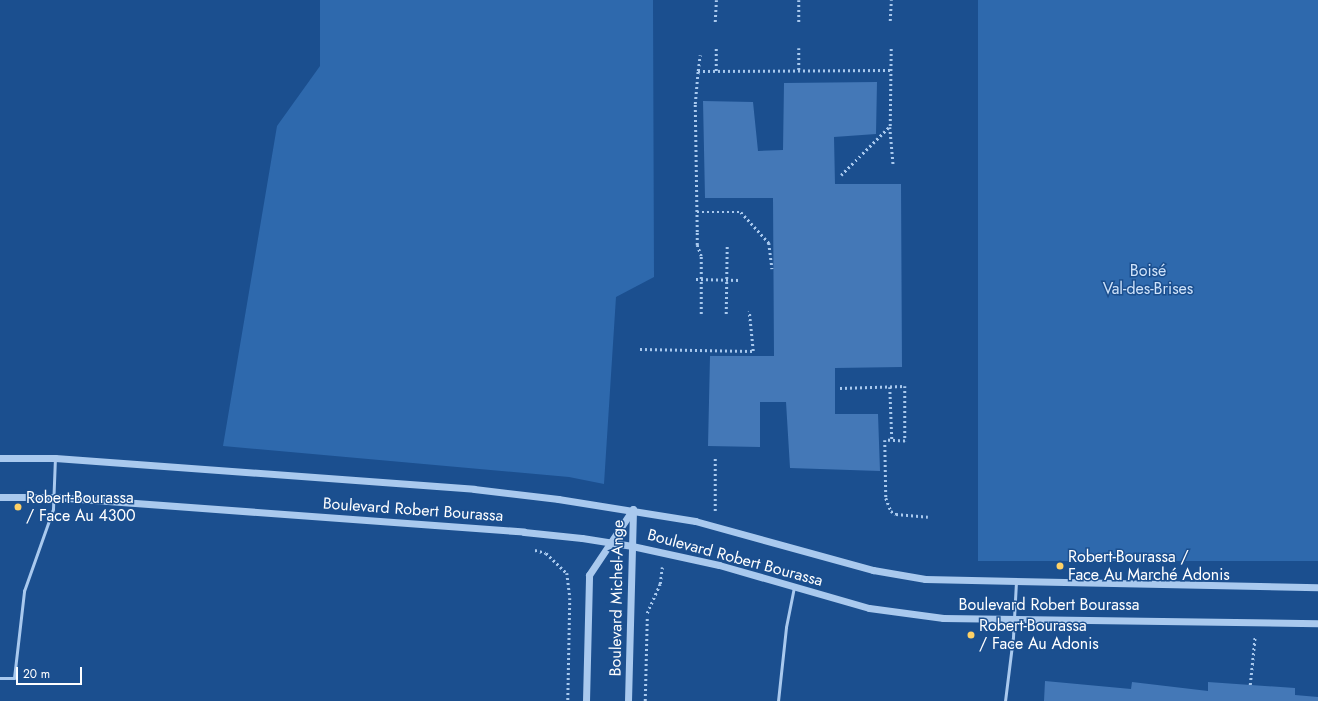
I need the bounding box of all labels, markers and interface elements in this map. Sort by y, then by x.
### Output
park label: Boisé Val-des-Brises [1103,261,1193,299]
place label: Robert-Bourassa / Face Au 4300 [26,488,136,526]
street label: Boulevard Robert Bourassa [322,494,504,526]
marker: Robert-Bourassa / Face Au 4300 [13,502,23,512]
street label: Boulevard Michel-Ange [606,520,628,676]
street label: Boulevard Robert Bourassa [645,525,825,591]
place label: Robert-Bourassa / Face Au Marché Adonis [1068,547,1230,585]
marker: Robert-Bourassa / Face Au Marché Adonis [1055,561,1065,571]
street label: Boulevard Robert Bourassa [959,595,1139,615]
place label: Robert-Bourassa / Face Au Adonis [979,616,1099,654]
marker: Robert-Bourassa / Face Au Adonis [966,630,976,640]
scale bar [18,659,84,685]
text: 20 m [23,665,50,683]

